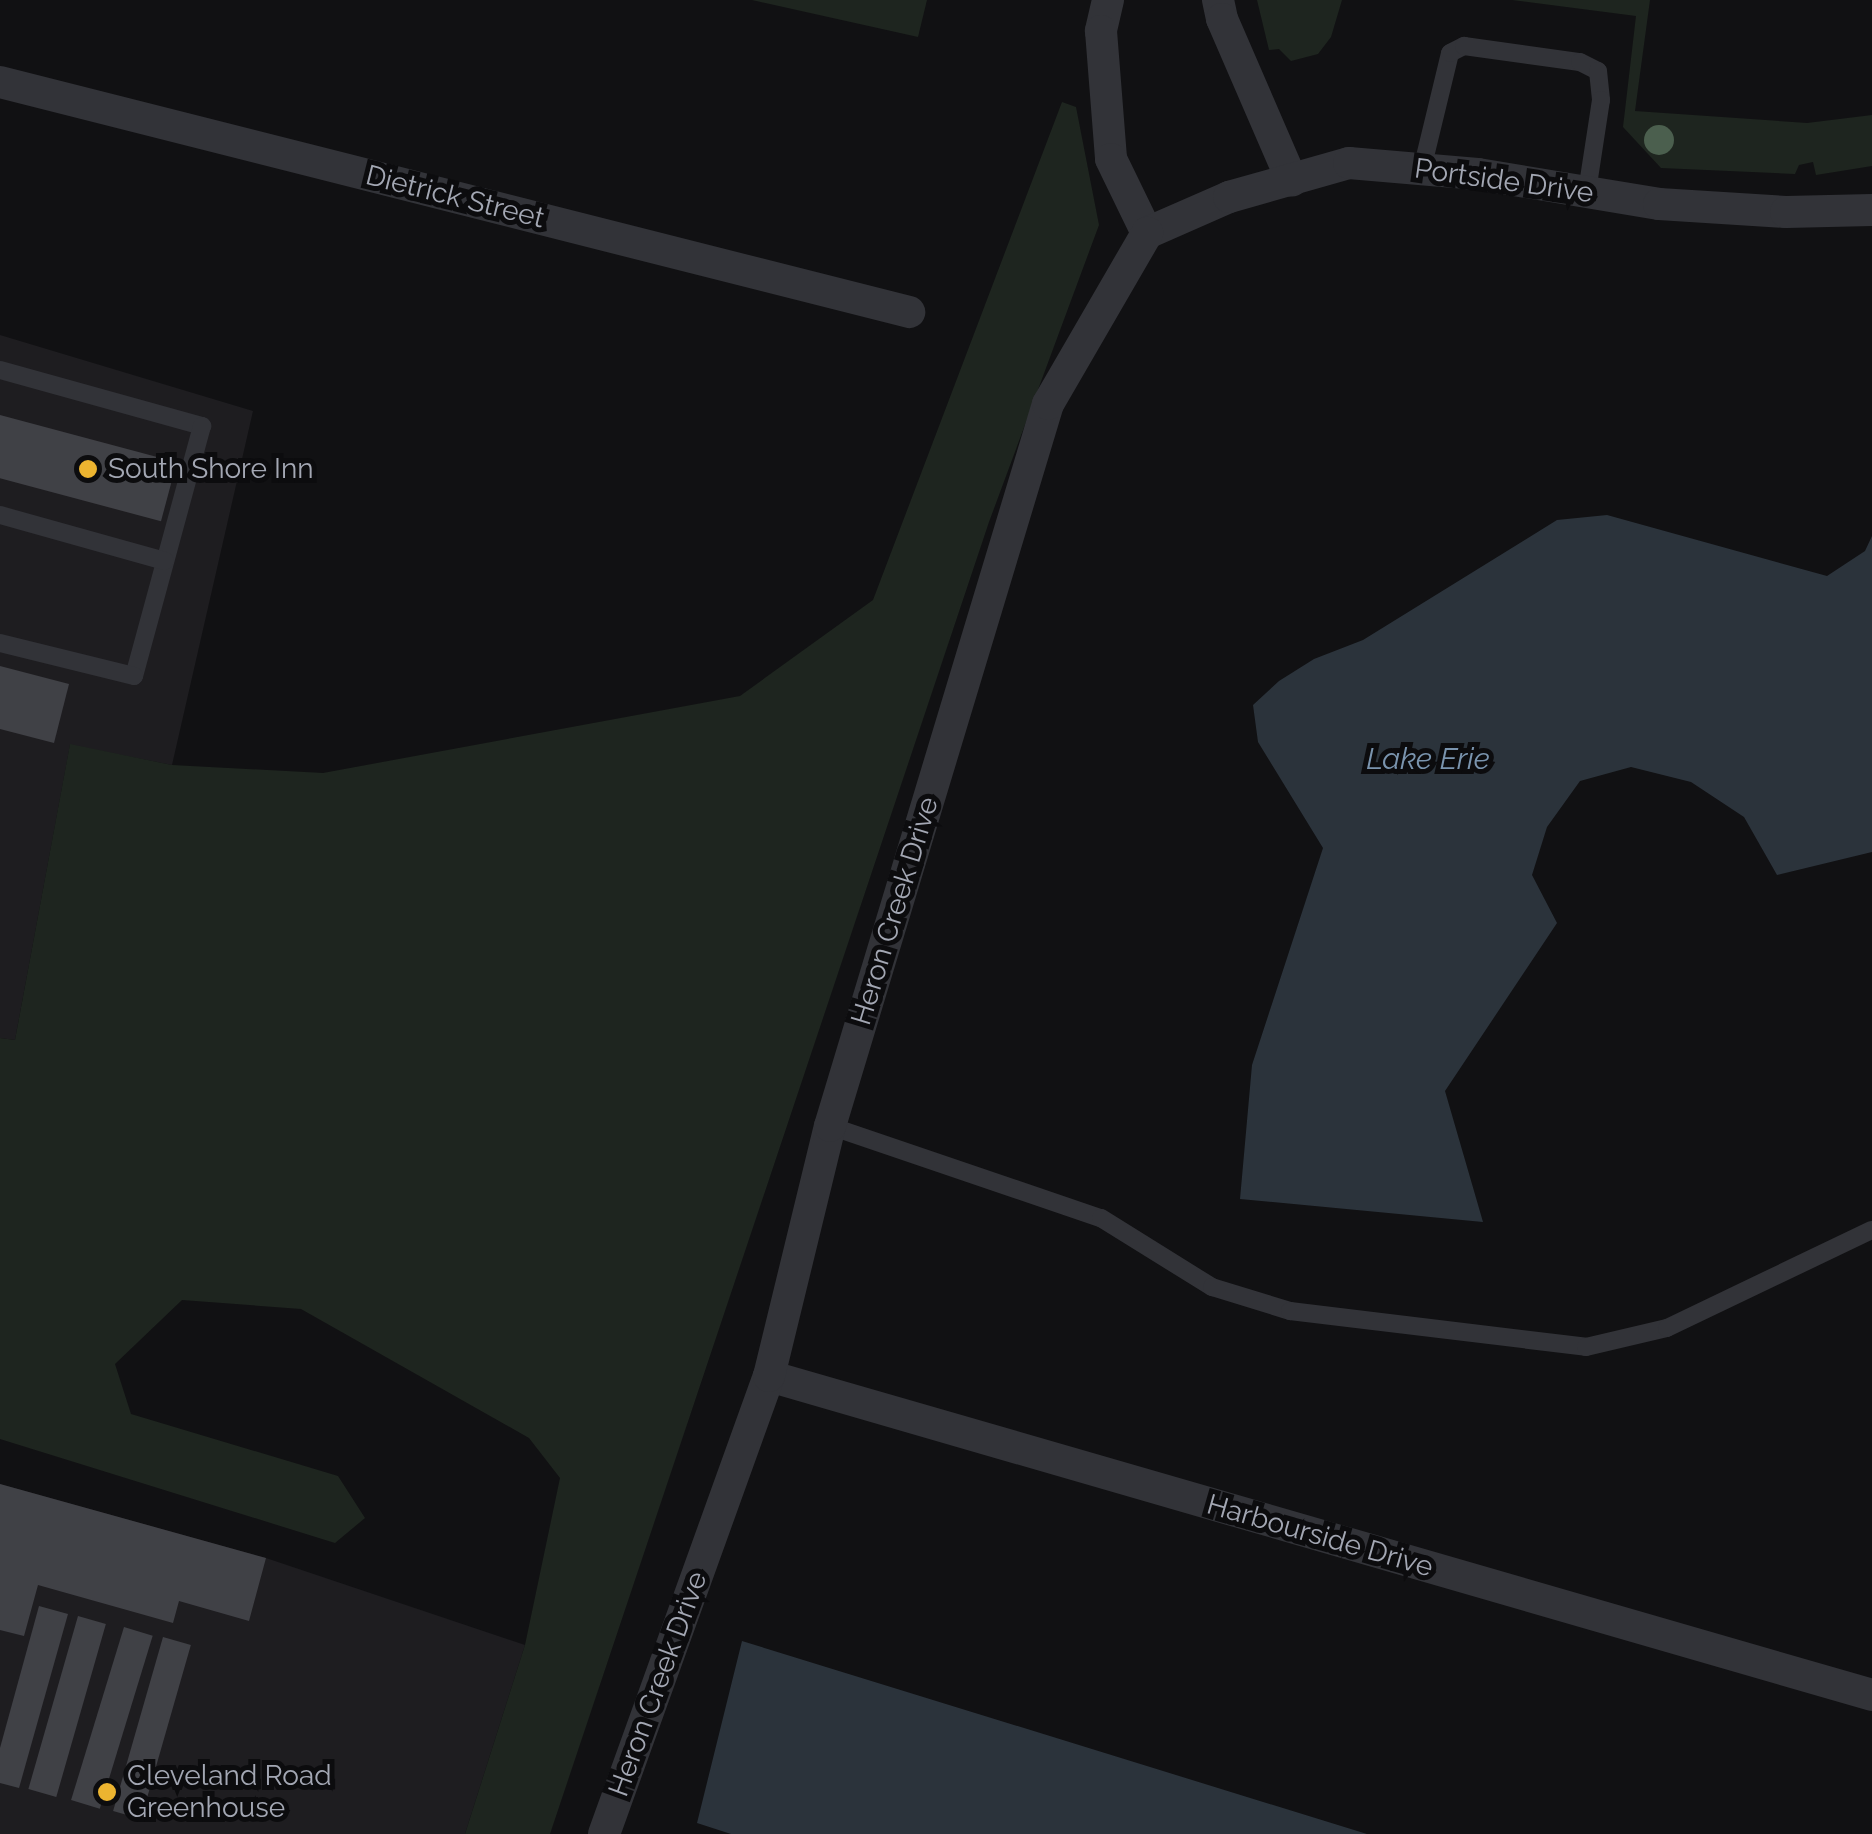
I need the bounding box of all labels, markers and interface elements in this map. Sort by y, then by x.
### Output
street label: Portside Drive [1412,152,1596,210]
street label: Dietrick Street [362,159,548,235]
place label: South Shore Inn [108,452,314,486]
marker: South Shore Inn [77,458,99,480]
water label: Lake Erie [1366,741,1490,777]
street label: Heron Creek Drive [844,793,946,1029]
street label: Harbourside Drive [1203,1488,1437,1584]
street label: Heron Creek Drive [602,1567,714,1801]
place label: Cleveland Road Greenhouse [127,1759,332,1825]
marker: Cleveland Road Greenhouse [96,1781,118,1803]

